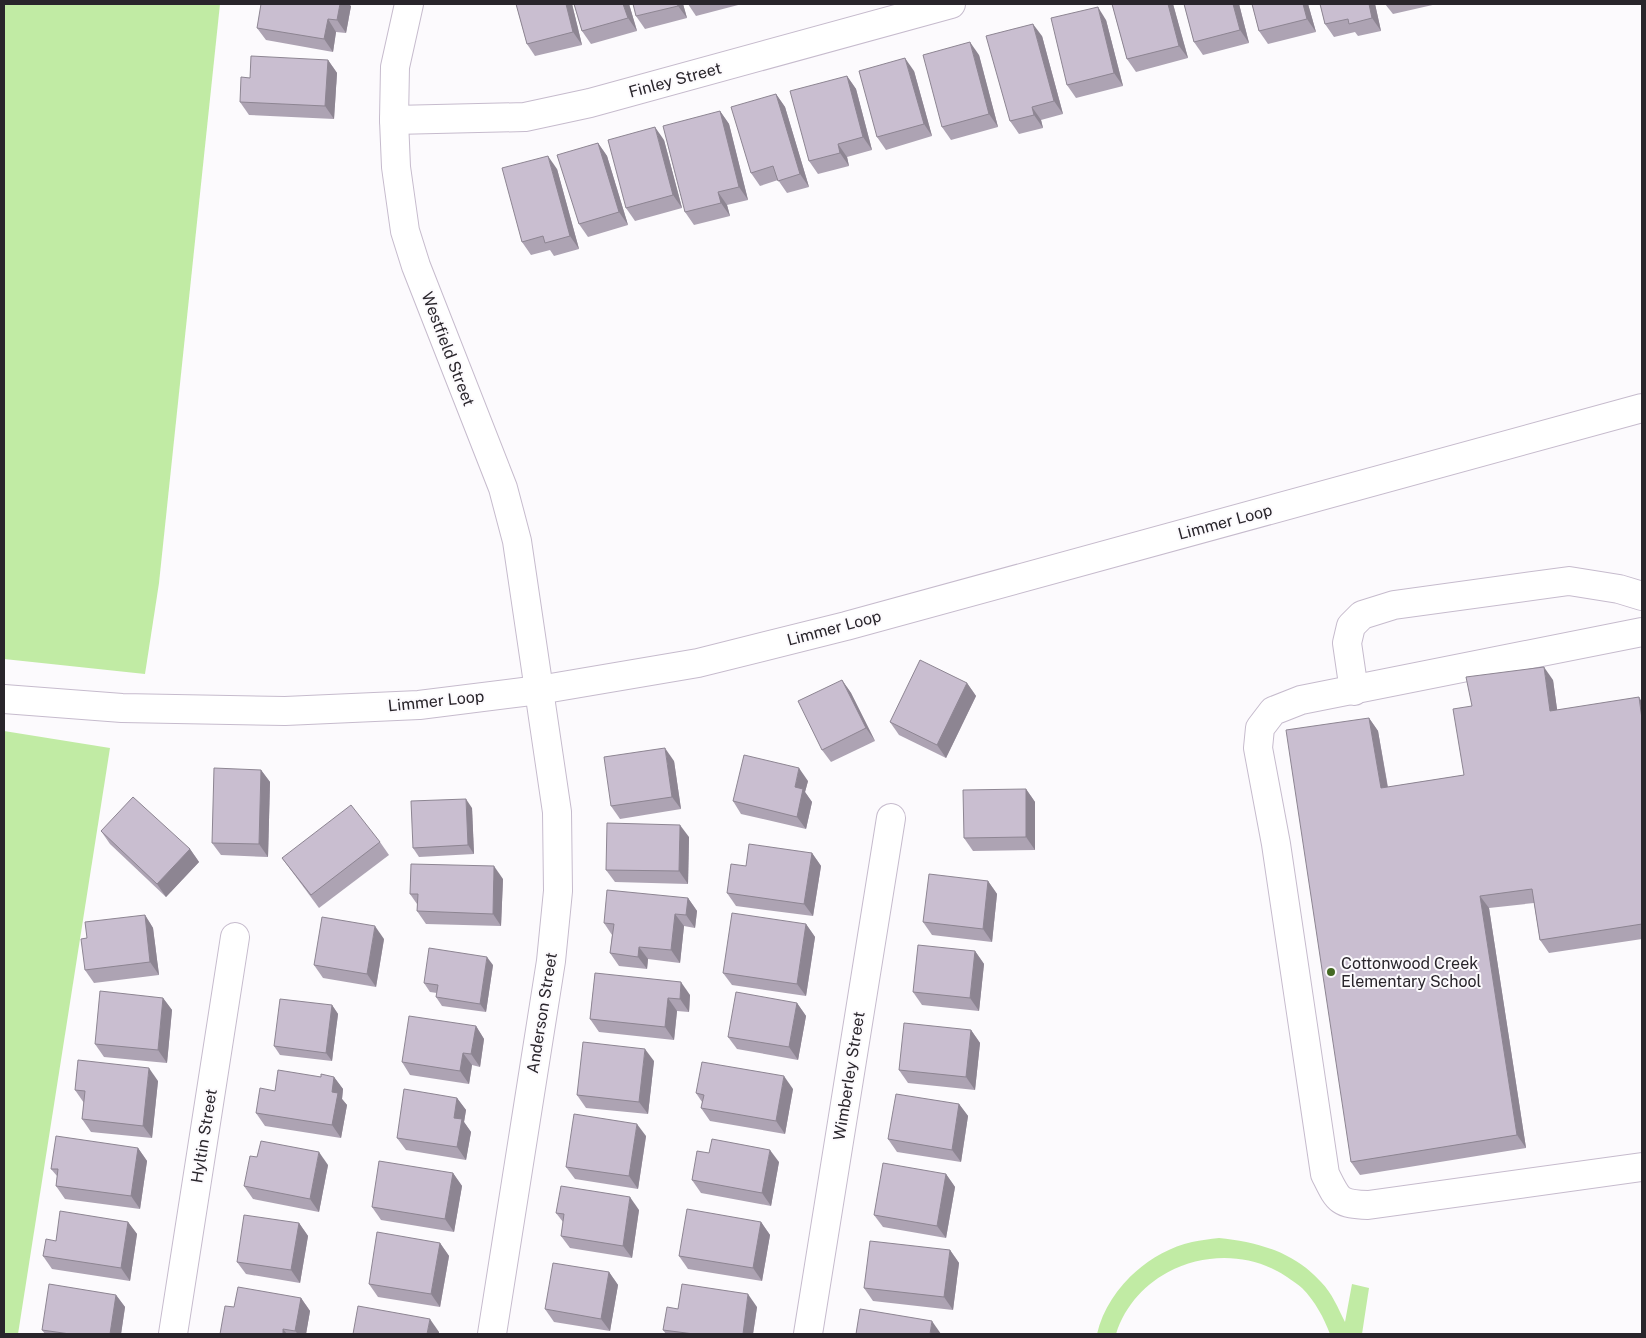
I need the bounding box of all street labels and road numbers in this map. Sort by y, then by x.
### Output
street label: Finley Street [627,58,723,102]
street label: Westfield Street [417,289,479,409]
street label: Limmer Loop [1176,500,1274,544]
street label: Limmer Loop [785,606,883,650]
street label: Limmer Loop [387,686,485,716]
street label: Anderson Street [523,951,561,1075]
street label: Wimberley Street [829,1010,869,1142]
street label: Hyltin Street [187,1087,221,1185]

